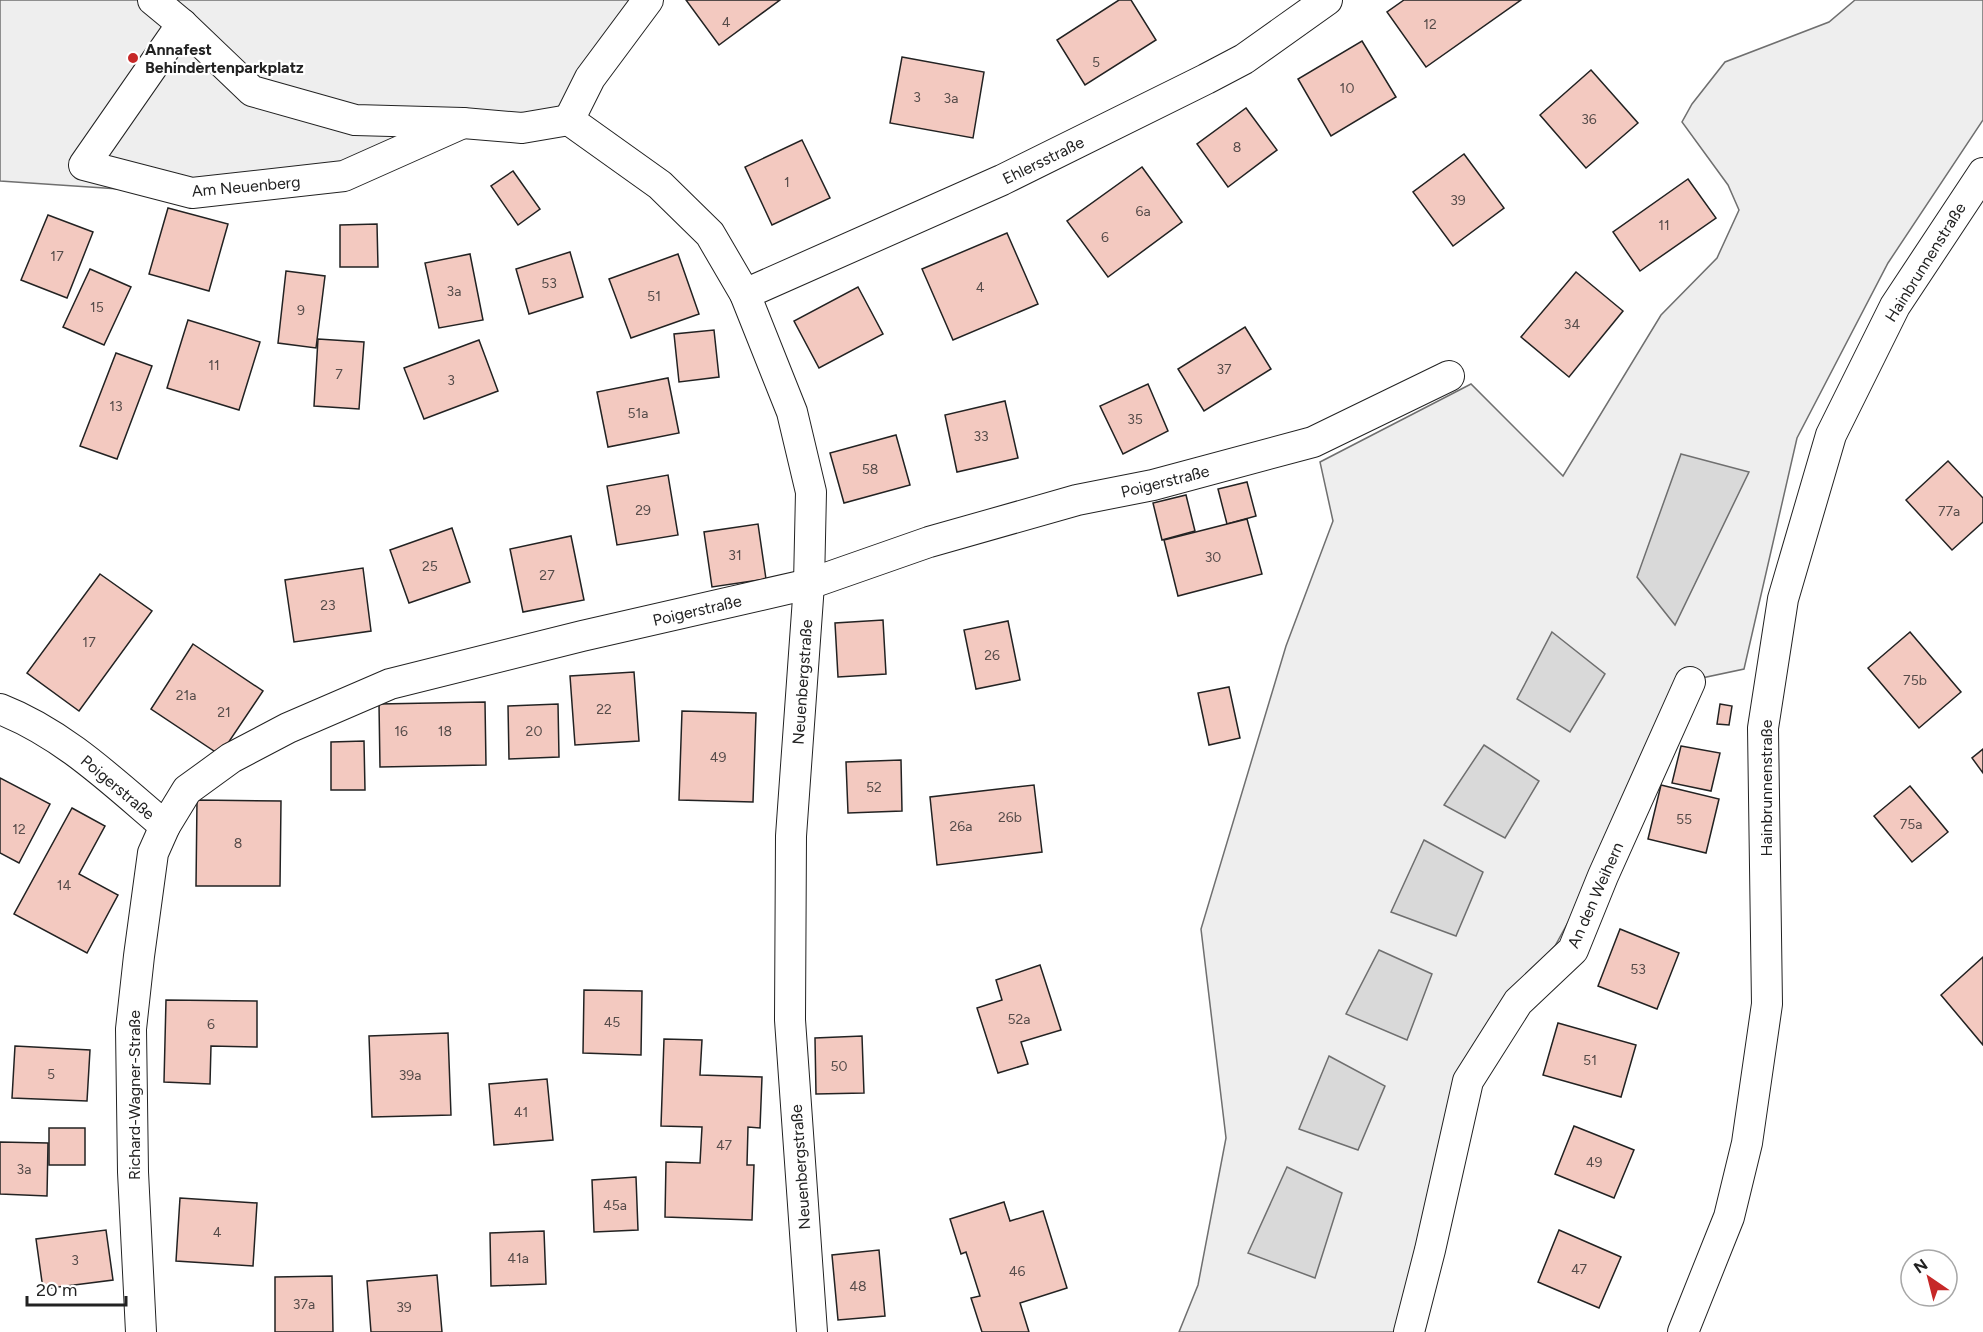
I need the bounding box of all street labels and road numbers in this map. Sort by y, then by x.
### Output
street label: Ehlersstraße [999,132,1087,188]
street label: Am Neuenberg [191,172,301,201]
street label: Hainbrunnenstraße [1881,199,1970,325]
street label: Poigerstraße [1119,461,1212,502]
street label: Poigerstraße [651,591,744,630]
street label: Neuenbergstraße [789,619,816,745]
street label: Hainbrunnenstraße [1757,719,1776,856]
street label: Poigerstraße [77,751,159,824]
street label: An den Weihern [1564,839,1627,951]
street label: Richard-Wagner-Straße [125,1010,144,1180]
street label: Neuenbergstraße [787,1103,814,1230]

